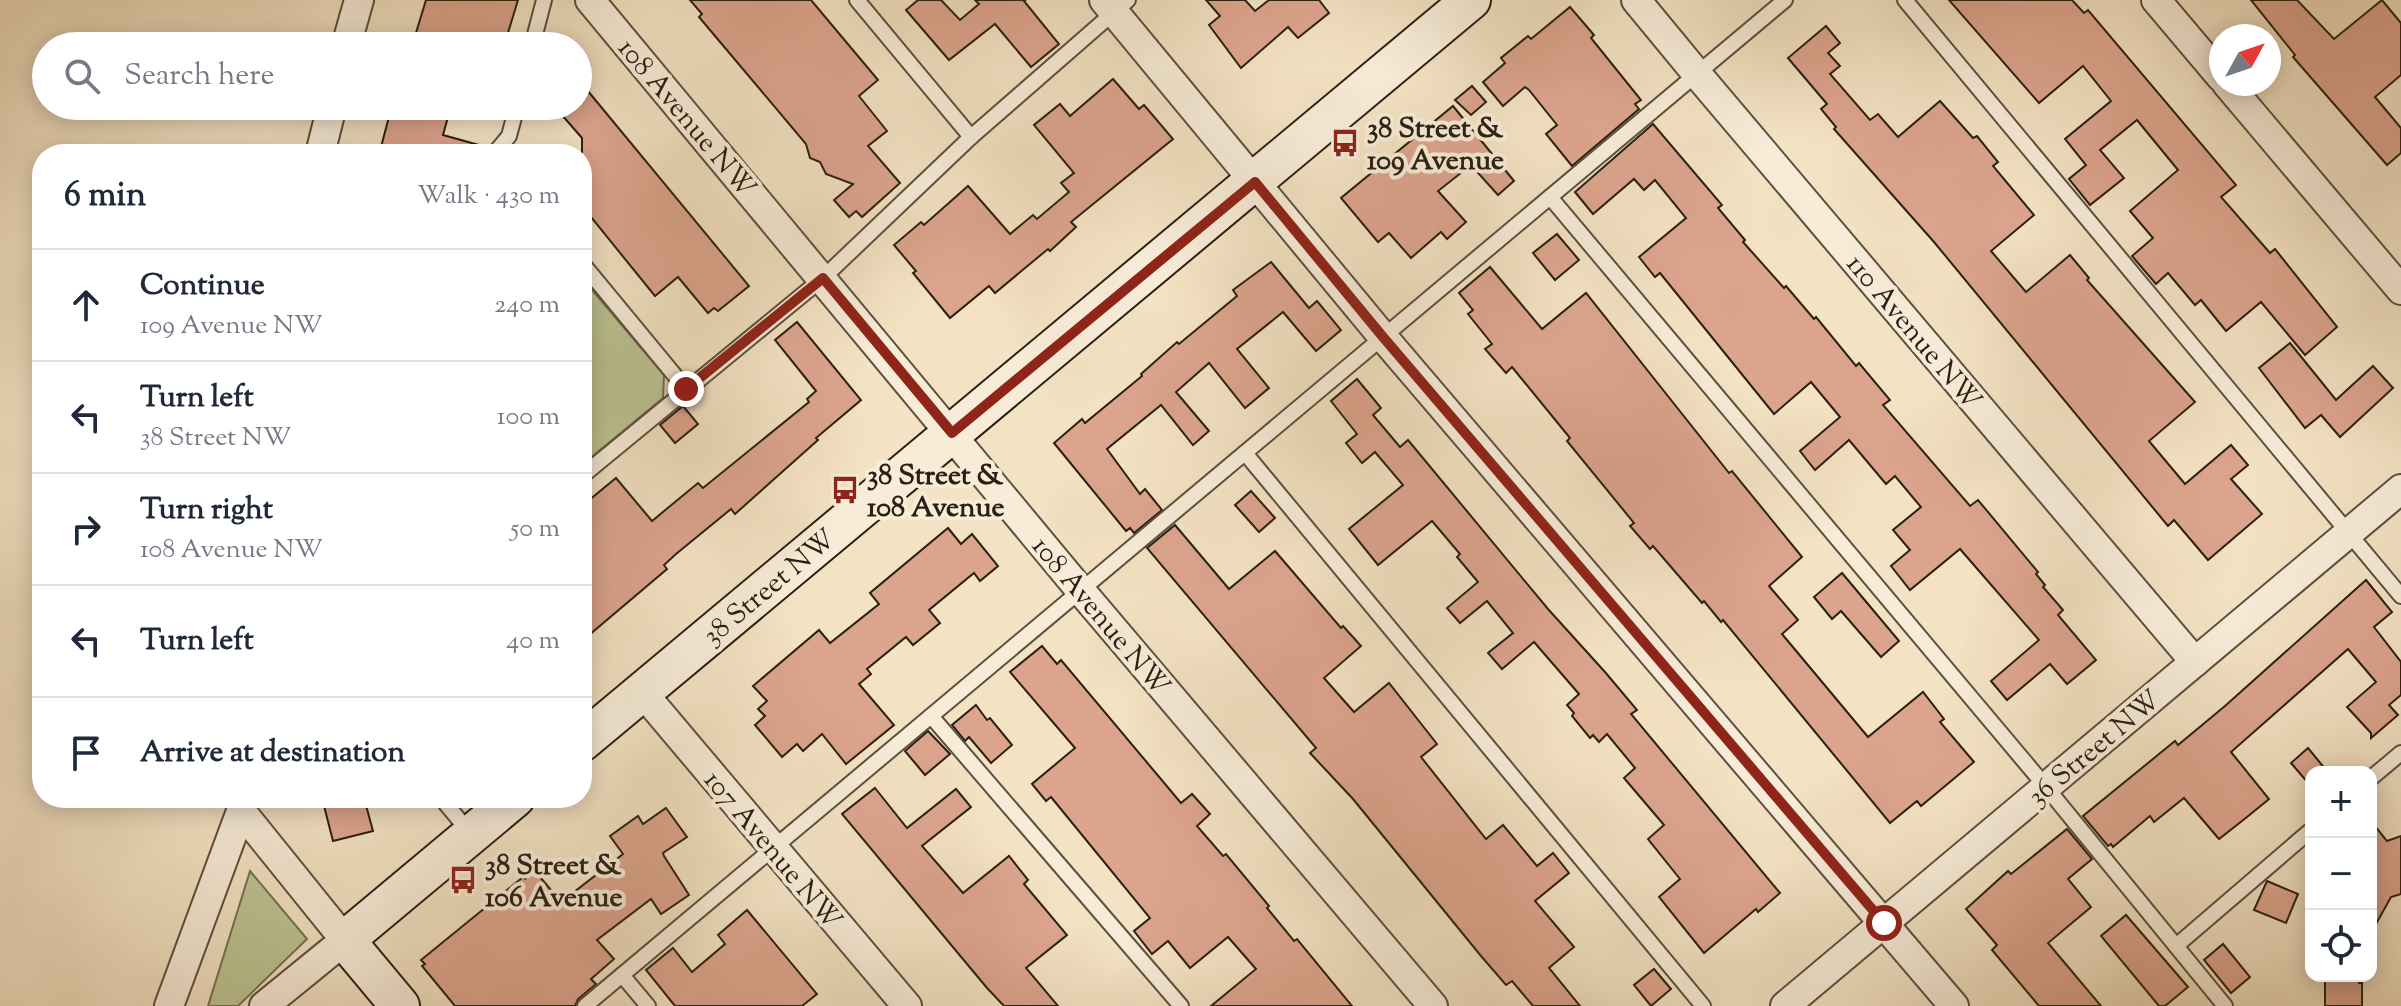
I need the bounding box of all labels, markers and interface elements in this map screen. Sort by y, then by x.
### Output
north arrow [2209,24,2281,96]
street label: 108 Avenue NW [607,31,764,207]
search box [32,32,592,120]
icon: search [60,54,104,98]
text: Search here [124,55,274,98]
place label: 38 Street & 109 Avenue [1367,110,1504,182]
bus stop icon: 38 Street & 109 Avenue [1330,128,1360,158]
text: 6 min [64,172,146,221]
text: Walk · 430 m [417,178,560,215]
street label: 110 Avenue NW [1836,246,1990,420]
text: Continue [140,265,265,308]
icon: ahead [64,283,108,327]
text: 240 m [494,287,560,324]
text: 109 Avenue NW [140,308,323,345]
route end [668,371,704,407]
text: Turn left [140,377,254,420]
icon: left [64,395,108,439]
text: 100 m [497,399,560,436]
text: 38 Street NW [140,420,291,457]
place label: 38 Street & 108 Avenue [867,457,1005,529]
bus stop icon: 38 Street & 108 Avenue [830,475,860,505]
text: Turn right [140,489,273,532]
icon: right [64,507,108,551]
text: 50 m [510,511,560,548]
street label: 38 Street NW [695,521,845,656]
street label: 108 Avenue NW [1021,529,1178,705]
text: 108 Avenue NW [140,532,323,569]
icon: left [64,619,108,663]
text: Turn left [140,620,254,663]
text: 40 m [506,623,560,660]
street label: 36 Street NW [2020,682,2170,817]
icon: arrive [64,731,108,775]
text: Arrive at destination [140,732,405,775]
street label: 107 Avenue NW [693,763,850,939]
map controls [2305,766,2377,982]
button: + [2305,766,2377,838]
button: − [2305,838,2377,910]
place label: 38 Street & 106 Avenue [485,847,622,919]
bus stop icon: 38 Street & 106 Avenue [448,865,478,895]
route start [1866,905,1902,941]
button: locate [2305,910,2377,982]

